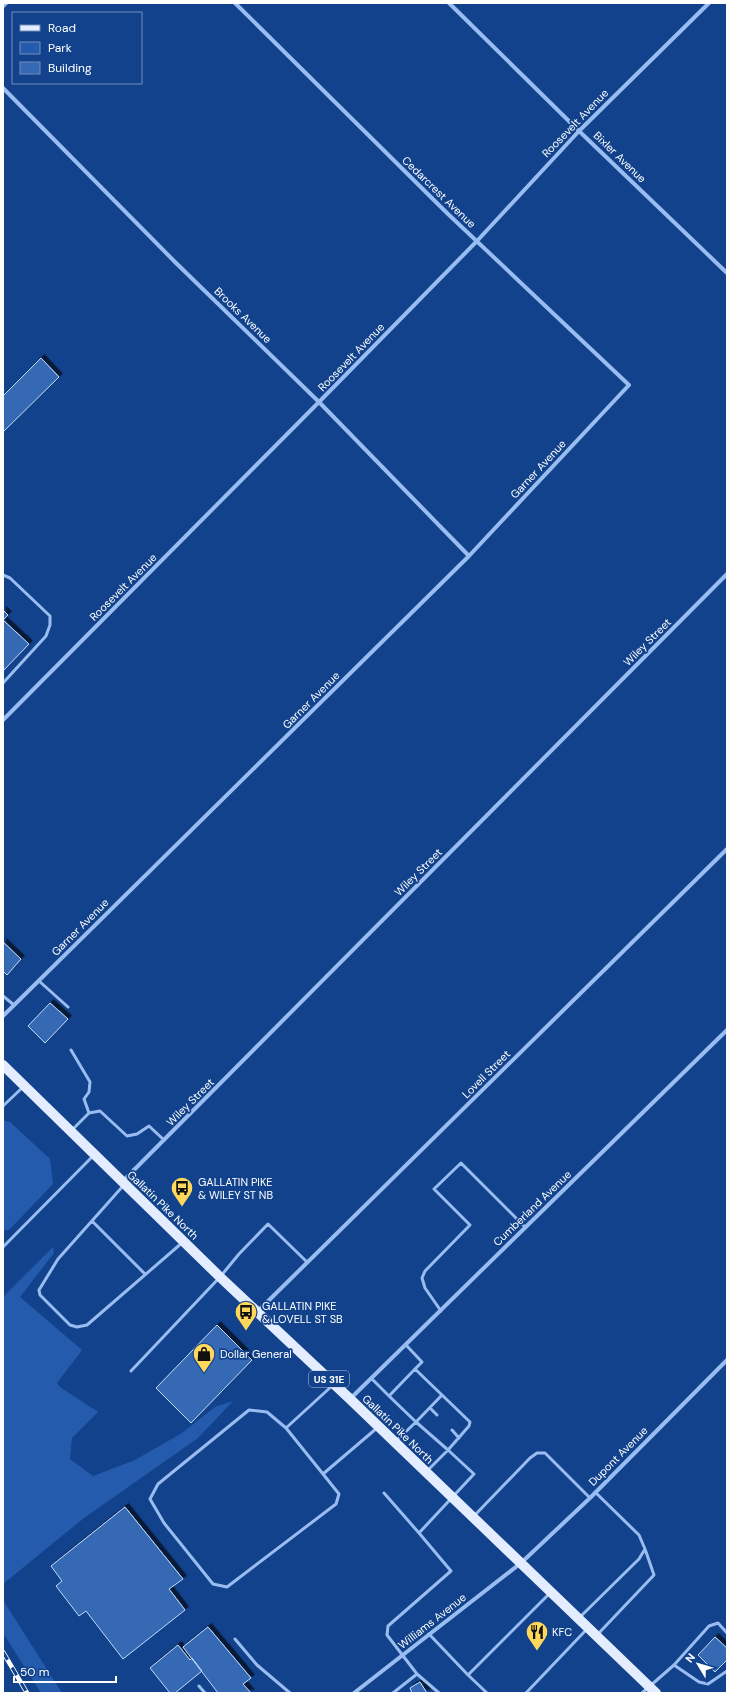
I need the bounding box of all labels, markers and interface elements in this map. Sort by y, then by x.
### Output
legend [12,12,142,84]
text: Road [48,20,76,36]
text: Park [48,40,72,56]
text: Building [48,60,92,76]
street label: Roosevelt Avenue [539,86,611,160]
street label: Bixler Avenue [591,128,649,186]
street label: Cedarcrest Avenue [399,153,479,231]
street label: Brooks Avenue [211,284,275,346]
street label: Roosevelt Avenue [315,320,387,394]
street label: Garner Avenue [507,437,569,501]
street label: Roosevelt Avenue [86,550,160,624]
street label: Wiley Street [620,615,674,669]
street label: Garner Avenue [279,668,343,732]
street label: Wiley Street [391,845,445,899]
street label: Garner Avenue [48,895,112,959]
street label: Lovell Street [459,1047,513,1101]
street label: Wiley Street [163,1075,217,1129]
street label: Cumberland Avenue [490,1167,574,1249]
street label: Gallatin Pike North [125,1168,201,1242]
bus stop icon: GALLATIN PIKE & WILEY ST NB [169,1175,195,1208]
place label: GALLATIN PIKE & WILEY ST NB [198,1175,273,1202]
bus stop icon: GALLATIN PIKE & LOVELL ST SB [233,1299,259,1332]
place label: GALLATIN PIKE & LOVELL ST SB [262,1299,343,1326]
shop icon: Dollar General [191,1341,217,1374]
place label: Dollar General [220,1347,292,1361]
road number: US 31E [309,1371,349,1387]
street label: Gallatin Pike North [360,1392,436,1466]
street label: Dupont Avenue [585,1423,651,1489]
street label: Williams Avenue [395,1590,469,1652]
restaurant icon: KFC [524,1619,550,1652]
place label: KFC [552,1625,572,1639]
north arrow [678,1644,718,1684]
text: N [682,1650,698,1665]
scale bar [14,1658,116,1684]
text: 50 m [20,1664,49,1680]

